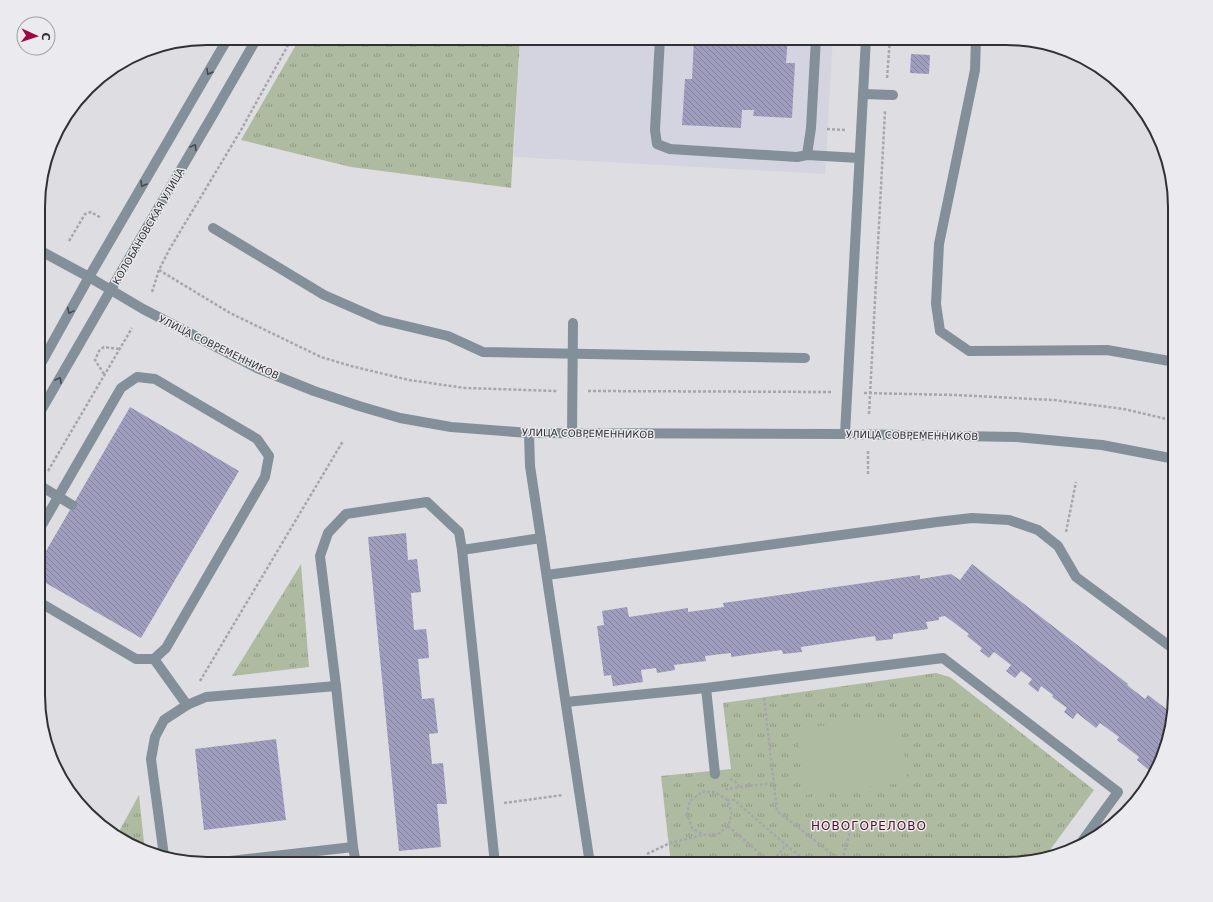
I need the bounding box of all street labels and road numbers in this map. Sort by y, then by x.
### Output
street label: КОЛОБАНОВСКАЯ УЛИЦА [110,166,187,287]
street label: УЛИЦА СОВРЕМЕННИКОВ [157,314,281,381]
street label: УЛИЦА СОВРЕМЕННИКОВ [522,427,654,440]
street label: УЛИЦА СОВРЕМЕННИКОВ [846,429,978,442]

